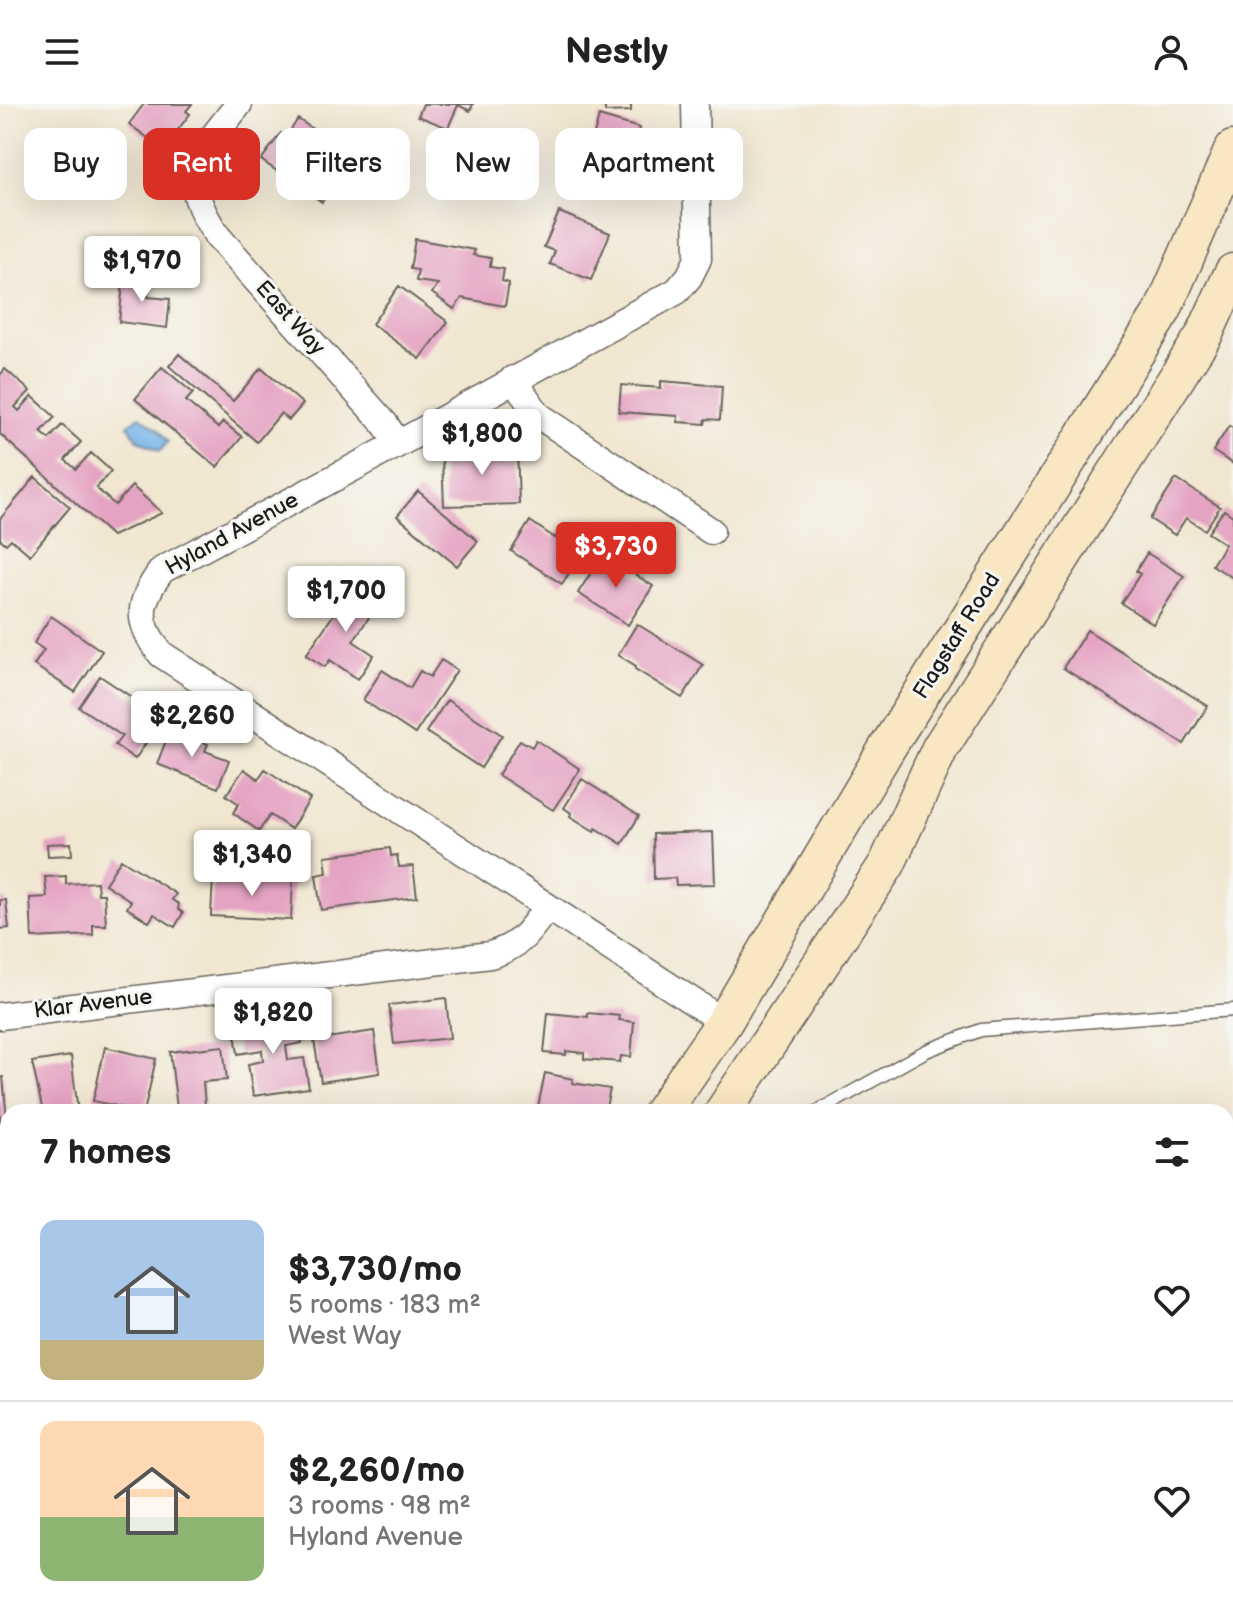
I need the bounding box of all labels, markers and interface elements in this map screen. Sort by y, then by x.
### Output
icon: menu [40,30,84,74]
icon: person [1149,30,1193,74]
text: Nestly [565,31,668,74]
chip: Buy [24,128,127,200]
chip: Rent [143,128,260,200]
chip: Filters [276,128,410,200]
chip: New [426,128,539,200]
chip: Apartment [555,128,743,200]
pin: $1,970 [77,236,207,304]
text: $1,970 [102,246,182,277]
street label: East Way [250,275,330,361]
pin: $1,800 [417,409,547,477]
text: $1,800 [441,419,523,450]
street label: Hyland Avenue [161,486,303,582]
pin: $3,730 [551,522,681,590]
text: $3,730 [574,532,658,563]
pin: $1,700 [281,566,411,634]
street label: Flagstaff Road [908,568,1006,704]
text: $1,700 [306,576,386,607]
pin: $2,260 [127,691,257,759]
text: $2,260 [149,701,235,732]
pin: $1,340 [187,830,317,898]
text: $1,340 [212,840,292,871]
street label: Klar Avenue [32,983,154,1025]
pin: $1,820 [208,988,338,1056]
text: $1,820 [233,998,313,1029]
icon: filters [1150,1130,1194,1174]
text: 7 homes [40,1132,171,1173]
text: $3,730/mo [288,1249,462,1290]
icon: home [104,1252,200,1348]
icon: heart [1150,1278,1194,1322]
text: 5 rooms · 183 m² [288,1290,481,1321]
text: West Way [288,1321,401,1352]
text: $2,260/mo [288,1450,465,1491]
icon: home [104,1453,200,1549]
icon: heart [1150,1479,1194,1523]
text: 3 rooms · 98 m² [288,1491,471,1522]
text: Hyland Avenue [288,1522,463,1553]

